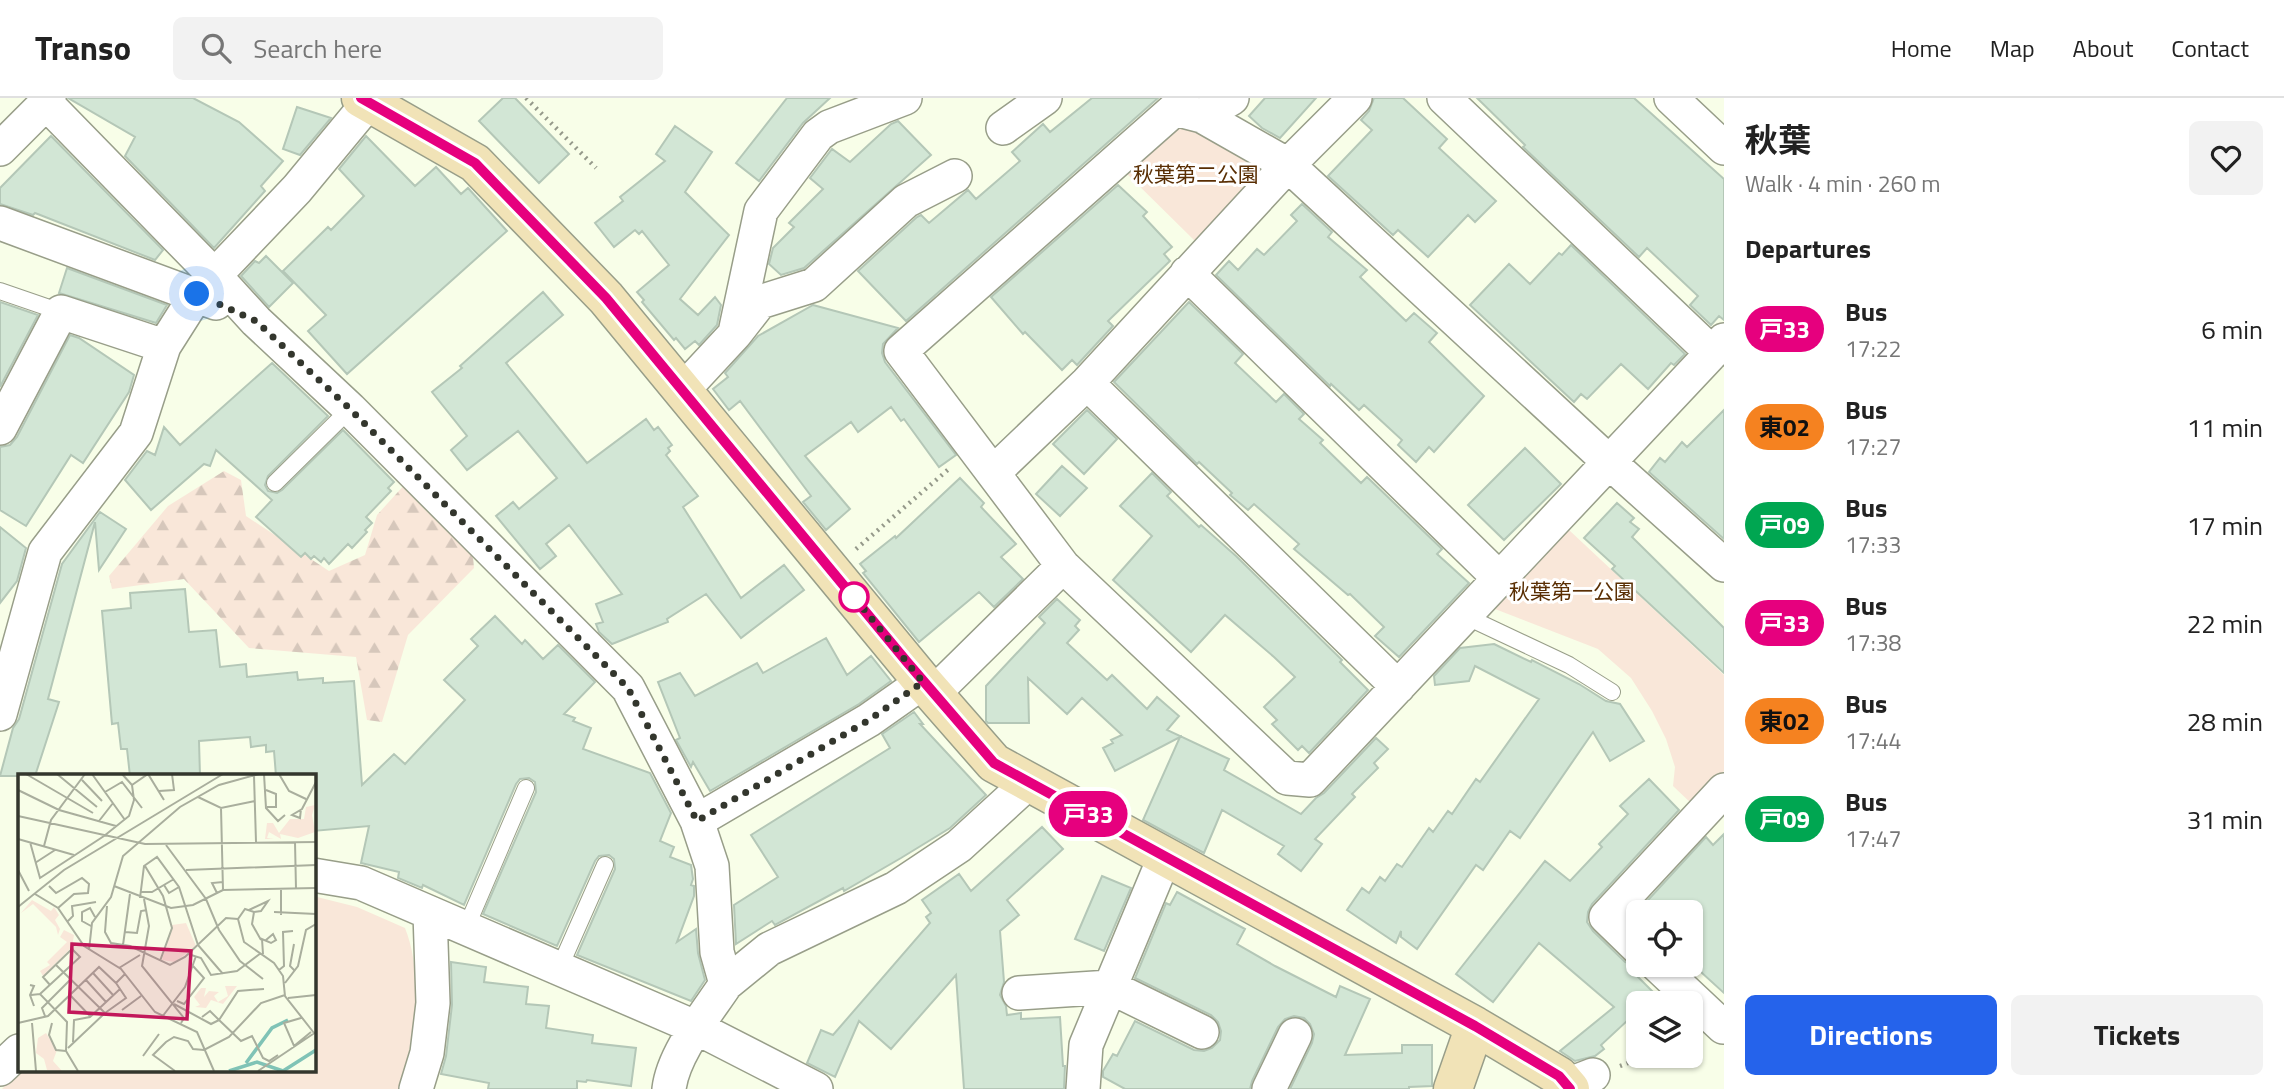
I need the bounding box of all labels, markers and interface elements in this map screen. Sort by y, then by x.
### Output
search box [173,17,663,80]
text: Transo [35,23,131,73]
icon: search [197,29,235,67]
text: Search here [253,29,382,68]
text: Home [1891,30,1952,66]
text: Map [1990,30,2035,66]
text: About [2073,30,2133,66]
text: Contact [2171,30,2249,66]
text: 秋葉 [1745,115,1811,165]
button: heart [2189,121,2263,195]
park label: 秋葉第二公園 [1133,158,1259,190]
text: Walk · 4 min · 260 m [1745,166,1941,201]
text: Departures [1745,229,1871,268]
your location [179,276,214,311]
text: Bus [1845,292,1887,331]
text: 6 min [2201,310,2263,349]
text: 戸33 [1759,311,1810,347]
text: 17:22 [1845,331,1901,366]
text: Bus [1845,390,1887,429]
text: 11 min [2187,408,2263,447]
text: 東02 [1759,409,1810,445]
text: 17:27 [1845,429,1901,464]
text: Bus [1845,488,1887,527]
text: 17 min [2187,506,2263,545]
text: 戸09 [1759,507,1810,543]
text: 17:33 [1845,527,1901,562]
park label: 秋葉第一公園 [1509,575,1635,607]
unlabelled marker [839,582,869,612]
text: Bus [1845,586,1887,625]
text: 22 min [2187,604,2263,643]
text: 戸33 [1759,605,1810,641]
text: 17:38 [1845,625,1901,660]
text: Bus [1845,684,1887,723]
text: 28 min [2187,702,2263,741]
text: 東02 [1759,703,1810,739]
text: 17:44 [1845,723,1901,758]
inset map [18,774,315,1072]
text: Bus [1845,782,1887,821]
line badge: 戸33 [1048,791,1128,837]
text: 戸33 [1063,796,1113,832]
text: 31 min [2187,800,2263,839]
text: 戸09 [1759,801,1810,837]
text: 17:47 [1845,821,1901,856]
map controls [1626,900,1703,1068]
button: locate [1626,900,1703,977]
button: layers [1626,991,1703,1068]
button: Directions [1745,995,1997,1075]
button: Tickets [2011,995,2263,1075]

